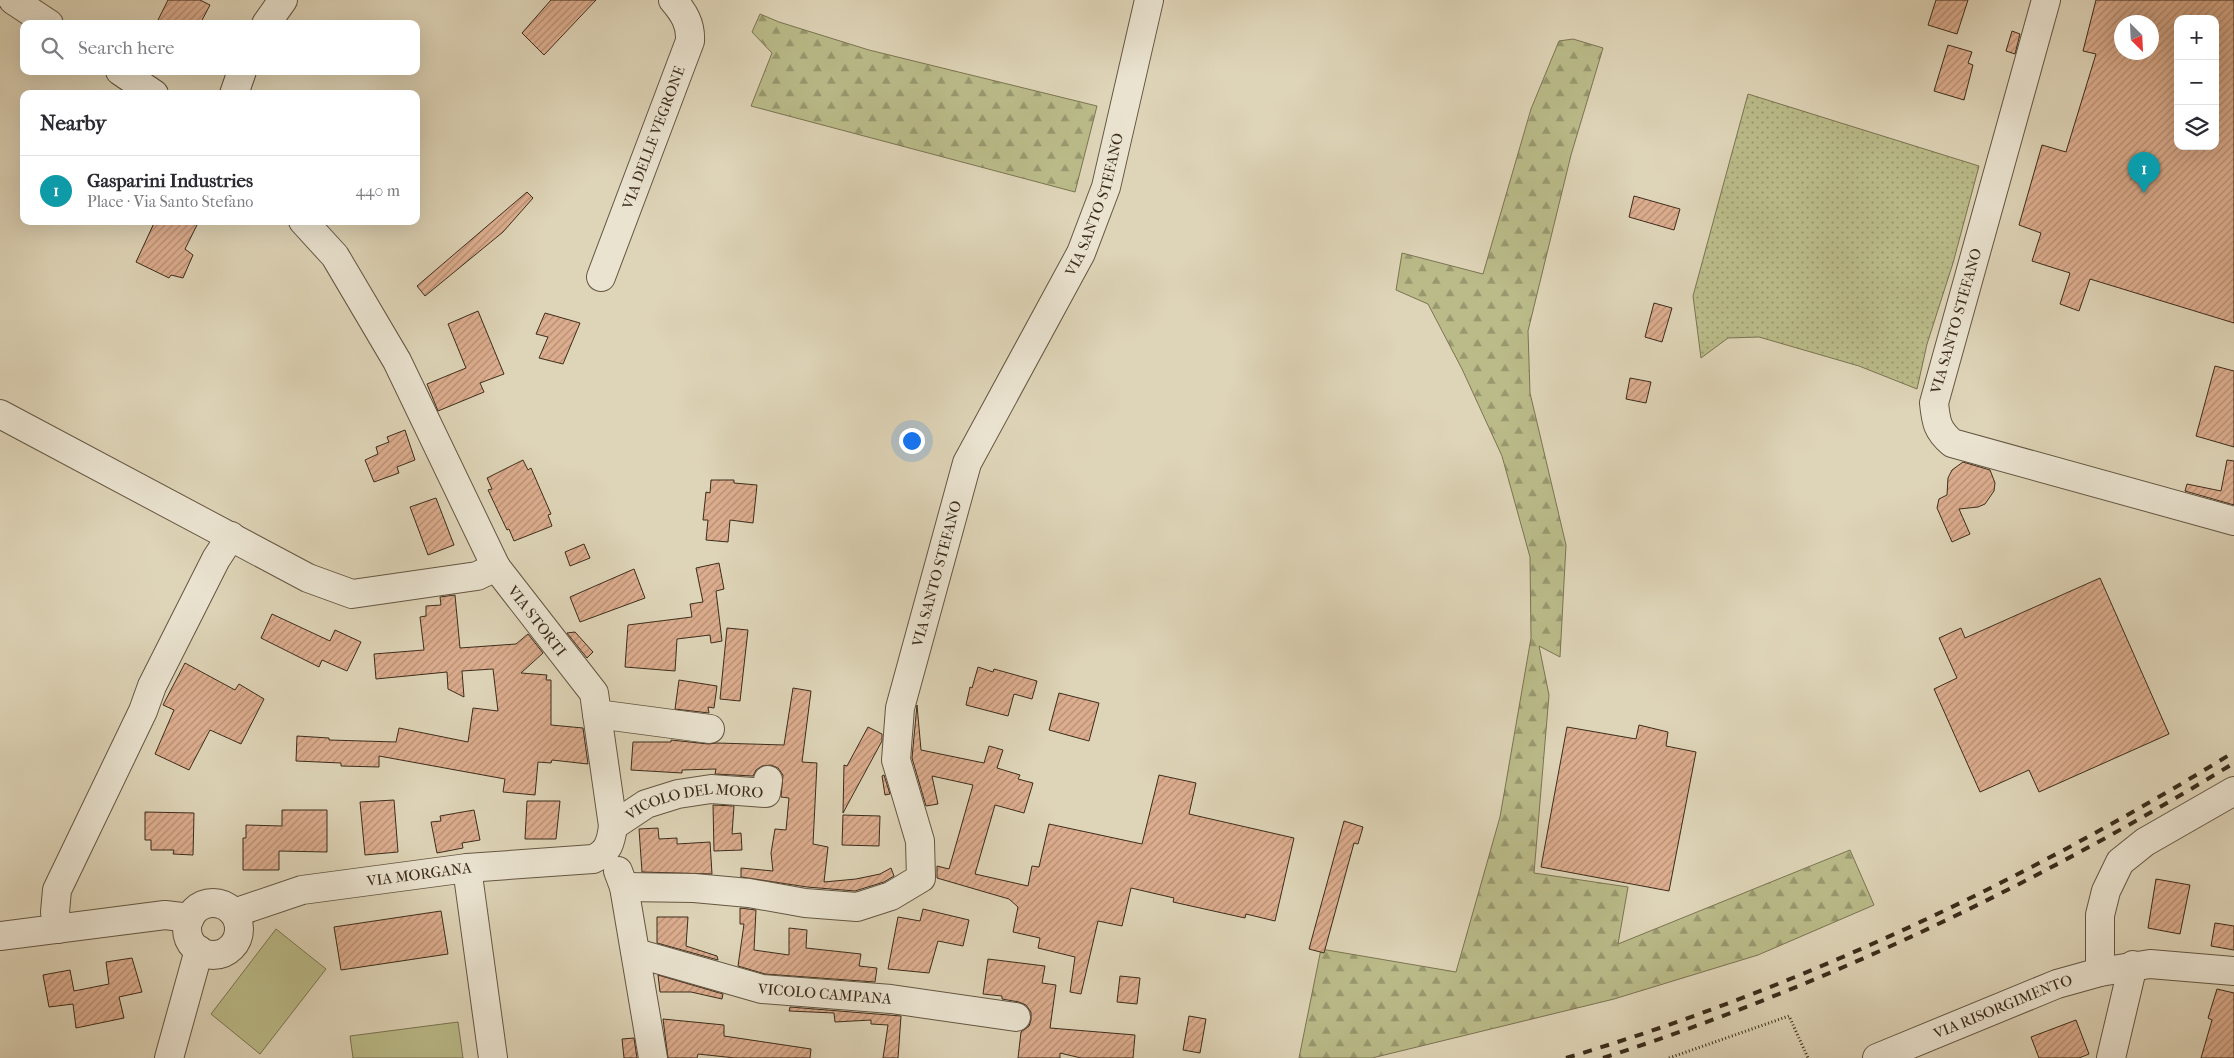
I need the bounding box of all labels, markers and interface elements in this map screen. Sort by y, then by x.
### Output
north arrow [2114,15,2159,60]
map controls [2174,15,2219,150]
button: + [2174,15,2219,60]
search box [20,20,420,75]
icon: search [38,34,66,62]
text: Search here [78,37,174,59]
button: − [2174,60,2219,105]
street label: VIA DELLE VEGRONE [618,63,689,213]
button: layers [2174,105,2219,150]
text: Nearby [40,111,106,135]
street label: VIA SANTO STEFANO [1061,131,1127,280]
pin: 1 [2128,152,2160,193]
text: Gasparini Industries [87,170,253,192]
text: 1 [53,181,59,200]
text: 440 m [355,181,400,200]
text: Place · Via Santo Stefano [87,192,253,211]
street label: VIA SANTO STEFANO [1926,246,1985,397]
your location [899,428,925,454]
street label: VIA SANTO STEFANO [908,499,965,649]
street label: VIA STORTI [503,581,570,660]
street label: VICOLO DEL MORO [621,780,764,825]
street label: VIA MORGANA [365,858,473,890]
street label: VIA RISORGIMENTO [1930,971,2074,1043]
street label: VICOLO CAMPANA [756,980,893,1008]

